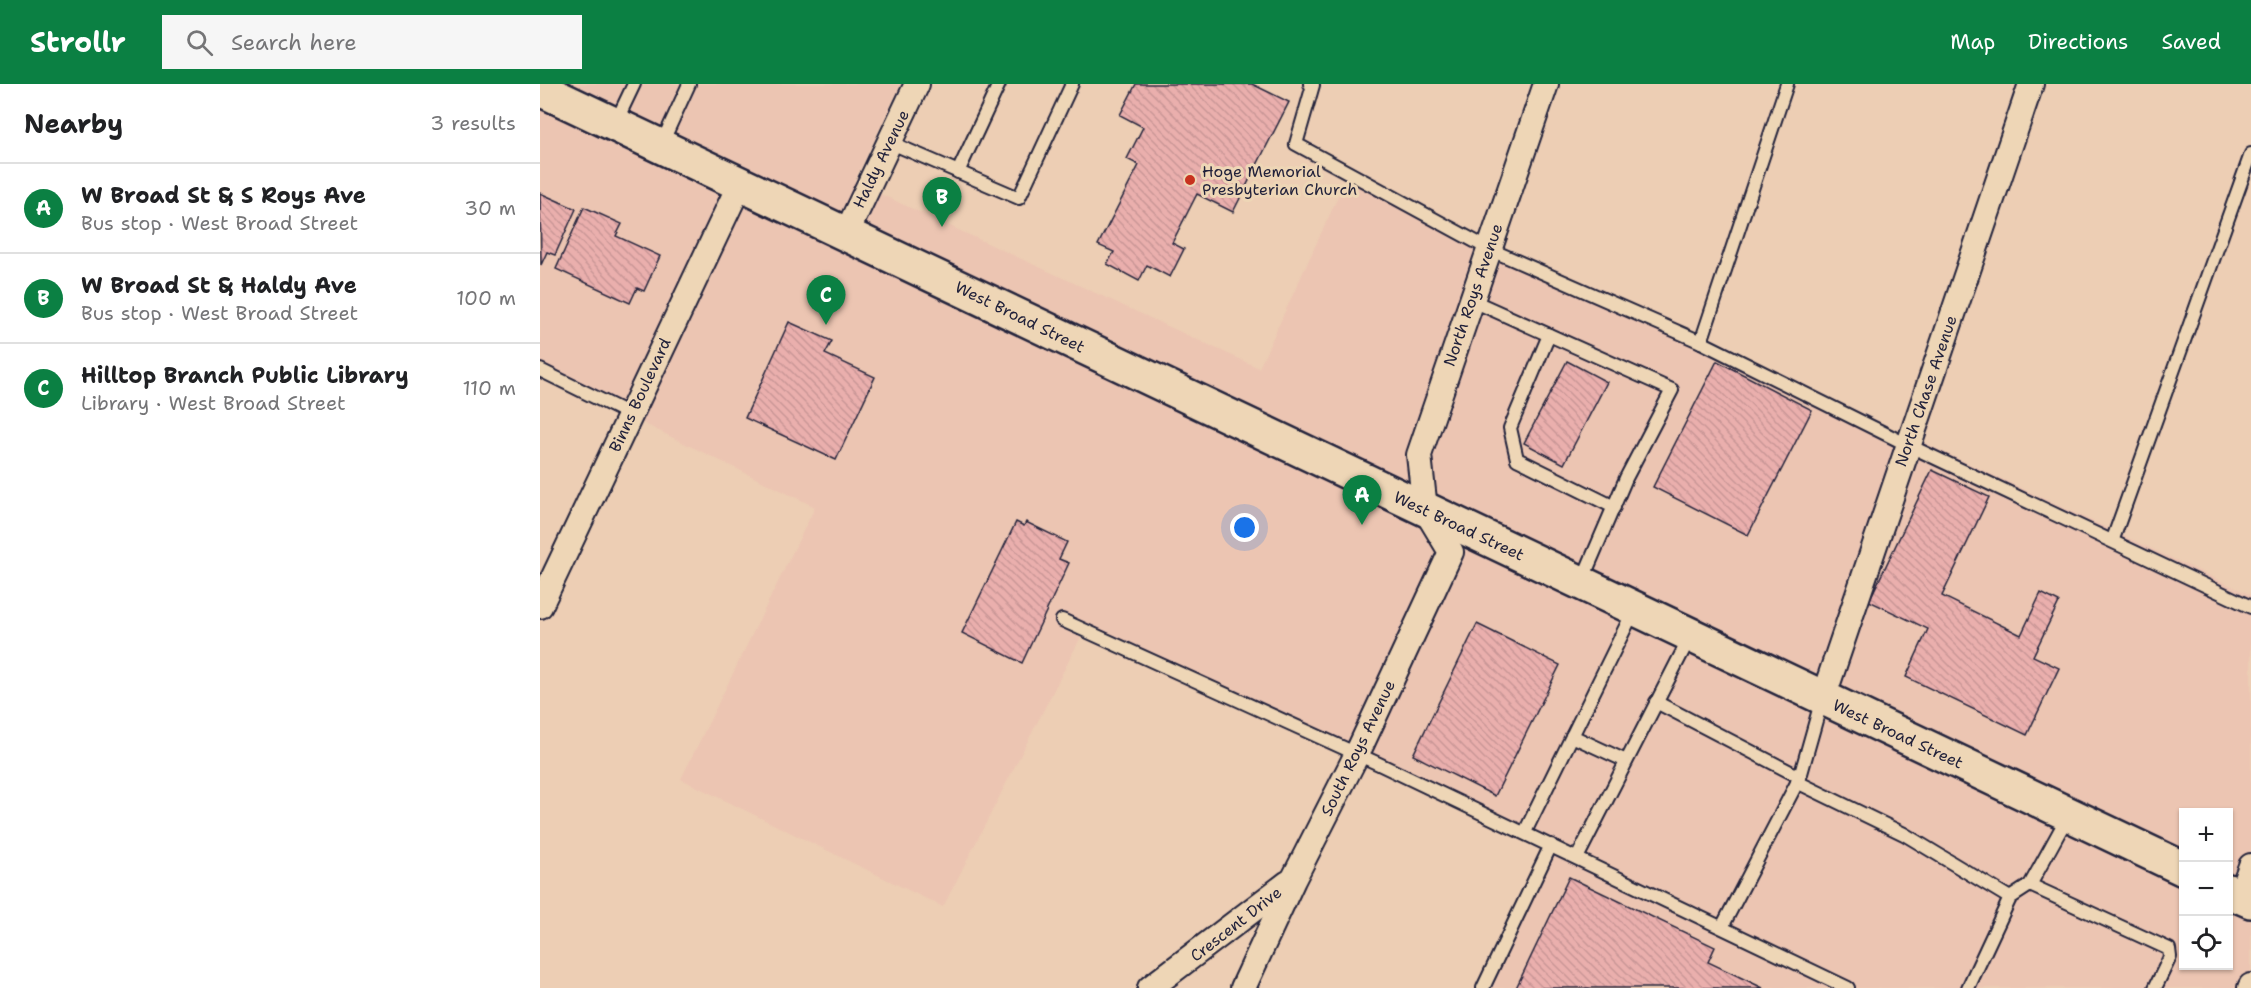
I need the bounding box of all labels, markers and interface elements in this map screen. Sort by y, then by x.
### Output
search box [162,15,582,69]
text: Strollr [30,23,126,61]
icon: search [183,26,216,59]
text: Search here [231,28,357,57]
text: Map [1950,28,1995,56]
text: Directions [2028,28,2128,56]
text: Saved [2161,28,2221,56]
text: Nearby [24,106,123,141]
street label: Haldy Avenue [848,106,914,212]
text: 3 results [430,110,516,136]
place label: Hoge Memorial Presbyterian Church [1202,161,1357,200]
marker: Hoge Memorial Presbyterian Church [1183,173,1197,187]
pin: B [922,178,962,227]
text: W Broad St & S Roys Ave [81,181,366,210]
text: A [36,195,51,221]
text: 30 m [464,195,516,221]
text: Bus stop · West Broad Street [81,210,358,236]
street label: North Roys Avenue [1439,221,1507,369]
text: W Broad St & Haldy Ave [81,271,357,300]
pin: C [806,276,846,325]
street label: West Broad Street [952,276,1088,358]
text: B [37,285,50,311]
text: 100 m [456,285,516,311]
text: Bus stop · West Broad Street [81,300,358,326]
street label: North Chase Avenue [1890,313,1962,469]
street label: Binns Boulevard [604,335,676,455]
text: Hilltop Branch Public Library [81,361,409,390]
text: C [37,375,50,401]
text: 110 m [462,375,516,401]
text: Library · West Broad Street [81,390,346,416]
pin: A [1342,476,1382,525]
street label: West Broad Street [1390,487,1528,565]
your location [1230,513,1259,542]
street label: South Roys Avenue [1316,677,1400,819]
street label: West Broad Street [1829,695,1967,773]
map controls [2179,808,2233,970]
button: + [2179,808,2233,862]
button: − [2179,862,2233,916]
street label: Crescent Drive [1186,882,1286,966]
button: locate [2179,916,2233,970]

